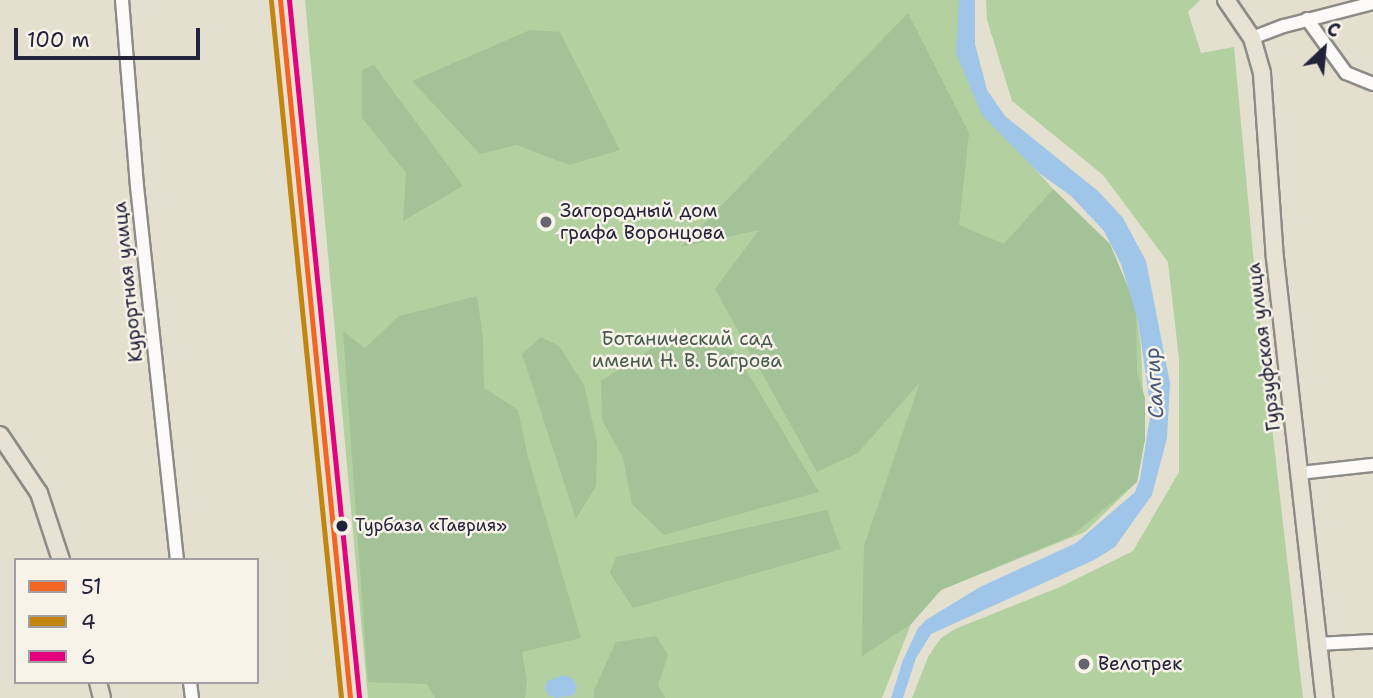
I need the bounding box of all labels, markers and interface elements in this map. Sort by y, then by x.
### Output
scale bar [18,14,203,58]
north arrow [1289,14,1359,84]
text: С [1323,16,1344,43]
text: 100 m [27,26,90,54]
place label: Загородный дом графа Воронцова [560,200,725,244]
street label: Курортная улица [108,201,148,363]
marker: Загородный дом графа Воронцова [538,214,554,230]
street label: Гурзуфская улица [1242,261,1286,433]
park label: Ботанический сад имени Н. В. Багрова [592,328,782,372]
water label: Салгир [1139,347,1169,419]
place label: Турбаза «Таврия» [355,516,507,536]
marker: Турбаза «Таврия» [335,519,349,533]
legend [14,558,259,684]
text: 51 [81,573,102,601]
text: 4 [81,608,96,636]
text: 6 [81,643,96,671]
place label: Велотрек [1098,653,1182,675]
marker: Велотрек [1076,656,1092,672]

